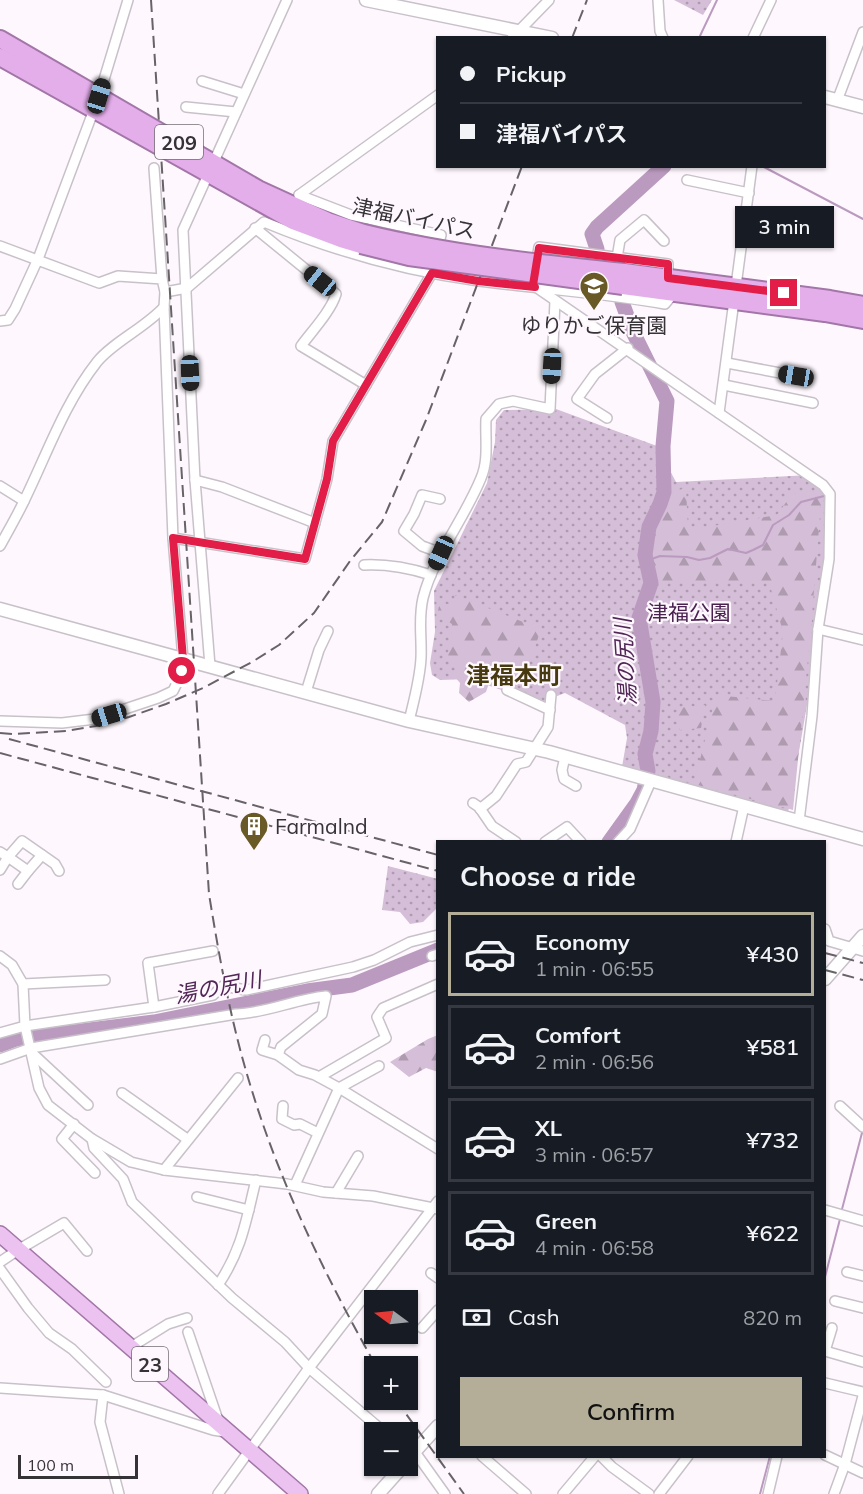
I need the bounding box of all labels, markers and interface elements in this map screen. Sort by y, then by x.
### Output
text: Pickup [496,60,566,88]
car [85,76,113,116]
text: 津福バイパス [496,120,628,148]
road number: 209 [155,125,203,159]
street label: 津福バイパス [350,192,478,244]
callout: 3 min [734,206,834,248]
text: 3 min [759,214,810,239]
car [300,263,340,299]
school or university icon: ゆりかご保育園 [578,270,610,312]
route end [770,279,797,306]
place label: ゆりかご保育園 [521,312,668,338]
car [542,348,562,384]
car [180,355,200,391]
car [777,364,815,388]
car [425,533,457,573]
park label: 津福公園 [647,599,731,625]
water label: 湯の尻川 [608,615,642,707]
route start [168,657,195,684]
district label: 津福本町 [466,660,562,690]
car [89,701,129,729]
building icon: Farmalnd [238,810,270,852]
place label: Farmalnd [275,813,368,839]
text: Choose a ride [460,859,636,893]
icon: car [463,927,517,981]
text: Economy [535,928,630,956]
text: ¥430 [746,940,799,968]
text: 1 min · 06:55 [535,956,654,981]
water label: 湯の尻川 [172,964,266,1009]
icon: car [463,1020,517,1074]
text: Comfort [535,1021,621,1049]
text: ¥581 [746,1033,799,1061]
text: 2 min · 06:56 [535,1049,654,1074]
icon: car [463,1113,517,1167]
text: XL [535,1114,562,1142]
text: ¥732 [746,1126,799,1154]
text: 3 min · 06:57 [535,1142,654,1167]
icon: car [463,1206,517,1260]
text: Green [535,1207,597,1235]
text: ¥622 [746,1219,799,1247]
text: 4 min · 06:58 [535,1235,654,1260]
north arrow [364,1290,418,1344]
map controls [364,1290,418,1476]
icon: cash [460,1301,493,1334]
text: Cash [508,1303,560,1331]
text: 820 m [743,1305,802,1330]
road number: 23 [132,1347,168,1381]
button: + [364,1356,418,1410]
button: Confirm [460,1377,802,1446]
button: − [364,1422,418,1476]
scale bar [18,1452,138,1480]
text: 100 m [27,1455,74,1475]

